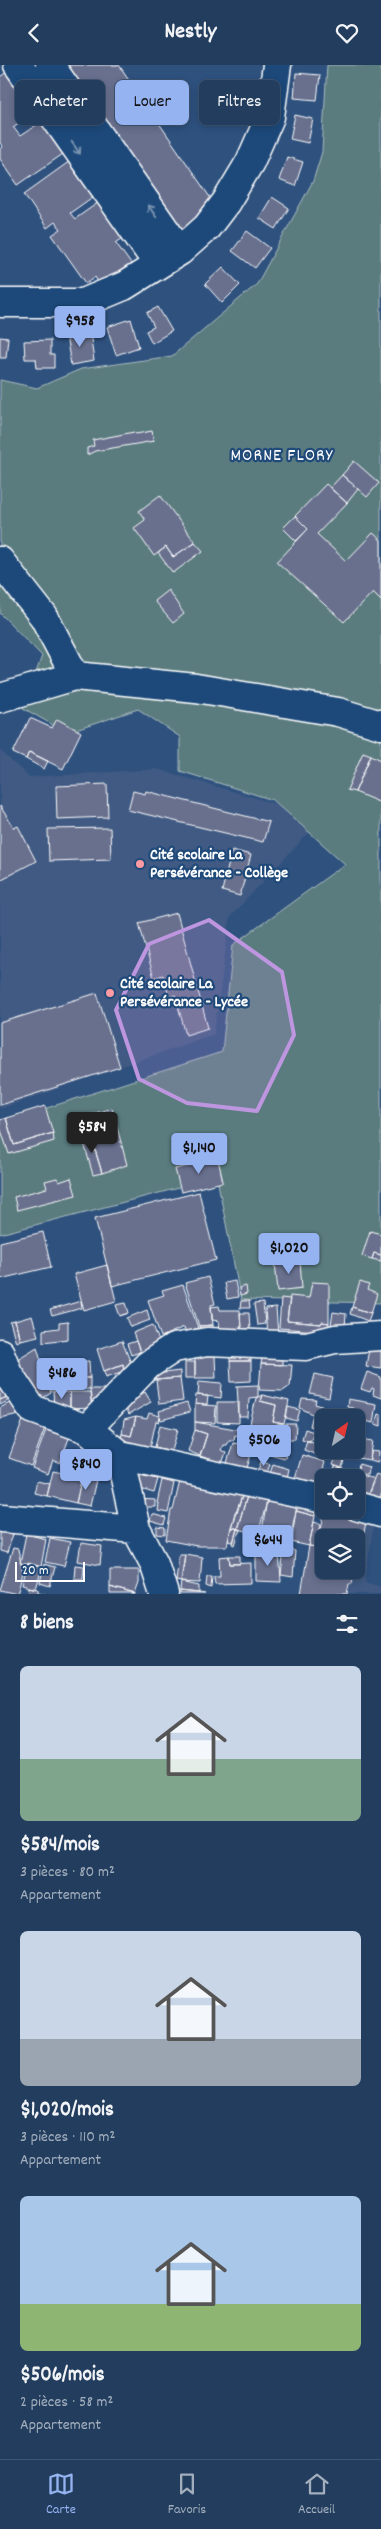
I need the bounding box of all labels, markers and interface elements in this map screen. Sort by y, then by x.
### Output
text: Nestly [164,17,217,48]
icon: back [20,19,48,47]
icon: heart [333,19,361,47]
chip: Acheter [15,80,105,125]
chip: Louer [115,80,189,125]
chip: Filtres [199,80,280,125]
one-way arrow [71,141,82,154]
one-way arrow [147,204,157,218]
pin: $958 [50,305,110,348]
text: $958 [65,310,95,333]
district label: MORNE FLORY [231,444,334,469]
place label: Cité scolaire La Persévérance - Collège [150,844,288,885]
marker: Cité scolaire La Persévérance - Collège [134,858,146,870]
place label: Cité scolaire La Persévérance - Lycée [120,973,248,1014]
marker: Cité scolaire La Persévérance - Lycée [104,987,116,999]
pin: $584 [62,1111,122,1154]
text: $584 [78,1116,106,1139]
pin: $1,140 [158,1133,240,1175]
text: $1,140 [182,1137,216,1160]
pin: $1,020 [248,1233,330,1275]
text: $1,020 [269,1237,309,1260]
pin: $486 [32,1357,92,1400]
text: $486 [47,1362,77,1385]
north arrow [315,1409,365,1459]
map controls [315,1409,365,1579]
pin: $506 [234,1425,294,1467]
text: $506 [248,1429,280,1452]
pin: $840 [56,1449,116,1491]
text: $840 [71,1453,101,1476]
button: locate [315,1469,365,1519]
pin: $644 [238,1525,298,1567]
text: $644 [253,1529,283,1552]
button: layers [315,1529,365,1579]
scale bar [15,1559,85,1582]
text: 20 m [22,1561,49,1581]
text: 8 biens [20,1609,74,1639]
icon: filters [333,1610,361,1638]
icon: home [146,1699,236,1789]
text: $584/mois [20,1831,100,1861]
text: 3 pièces · 80 m² [20,1861,115,1884]
text: Appartement [20,1884,101,1907]
icon: home [146,1964,236,2054]
text: $1,020/mois [20,2096,114,2126]
text: 3 pièces · 110 m² [20,2126,115,2149]
text: Appartement [20,2149,101,2172]
icon: home [146,2229,236,2319]
text: $506/mois [20,2361,105,2391]
text: 2 pièces · 58 m² [20,2391,113,2414]
text: Appartement [20,2414,101,2437]
tab: Carte [46,2470,76,2520]
tab: Favoris [168,2470,206,2520]
tab: Accueil [298,2470,335,2520]

